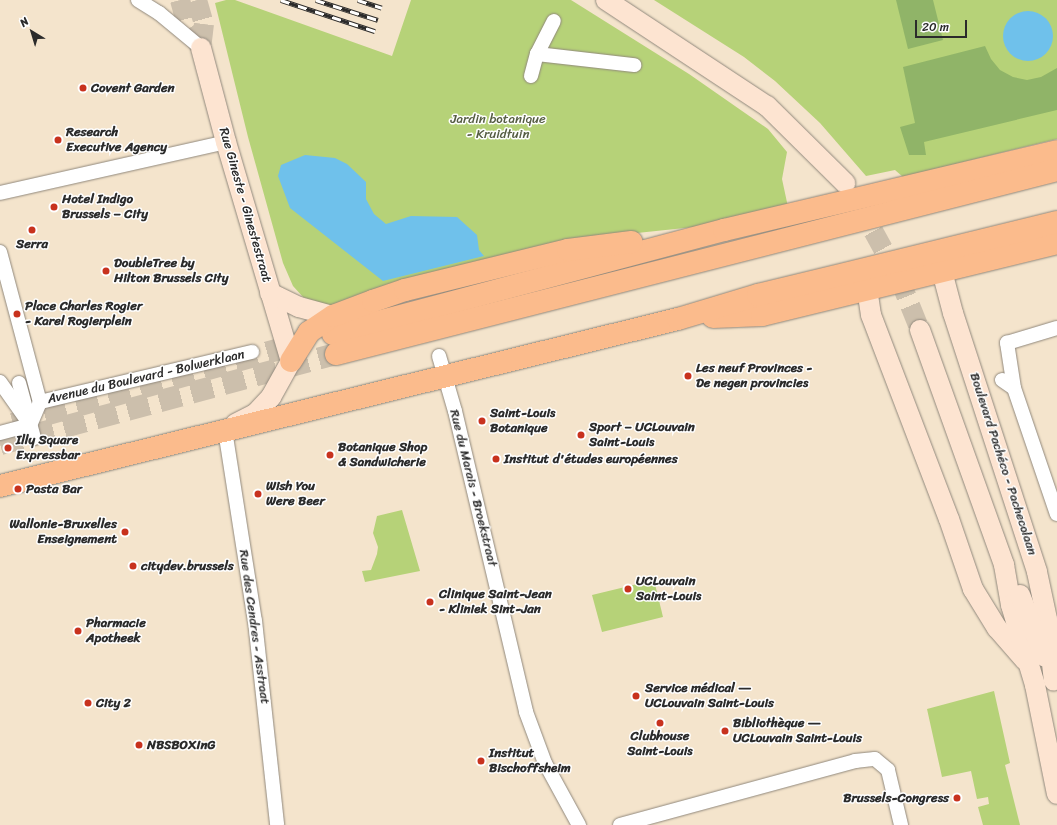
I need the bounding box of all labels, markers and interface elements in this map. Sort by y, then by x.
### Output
north arrow [12,12,52,52]
text: N [15,12,33,32]
scale bar [917,12,969,38]
text: 20 m [922,16,949,38]
place label: Covent Garden [91,80,175,96]
marker: Covent Garden [78,83,88,93]
park label: Jardin botanique - Kruidtuin [450,112,546,143]
place label: Research Executive Agency [66,125,167,156]
street label: Rue Gineste - Ginestestraat [216,126,274,284]
marker: Research Executive Agency [53,135,63,145]
place label: Hotel Indigo Brussels – City [62,192,148,223]
marker: Hotel Indigo Brussels – City [49,202,59,212]
marker: Serra [27,225,37,235]
place label: Serra [16,236,48,252]
place label: DoubleTree by Hilton Brussels City [114,256,229,287]
marker: DoubleTree by Hilton Brussels City [101,266,111,276]
place label: Place Charles Rogier - Karel Rogierplein [25,299,142,330]
marker: Place Charles Rogier - Karel Rogierplein [12,309,22,319]
street label: Avenue du Boulevard - Bolwerklaan [46,347,246,407]
place label: Les neuf Provinces - De negen provincies [696,361,812,392]
marker: Les neuf Provinces - De negen provincies [683,371,693,381]
street label: Boulevard Pachéco - Pachecolaan [966,371,1040,557]
place label: Saint-Louis Botanique [490,406,555,437]
street label: Rue du Marais - Broekstraat [446,408,500,568]
marker: Saint-Louis Botanique [477,416,487,426]
place label: Sport – UCLouvain Saint-Louis [589,420,695,451]
marker: Sport – UCLouvain Saint-Louis [576,430,586,440]
place label: Illy Square Expressbar [16,433,79,464]
place label: Botanique Shop & Sandwicherie [338,440,427,471]
marker: Illy Square Expressbar [3,443,13,453]
marker: Botanique Shop & Sandwicherie [325,450,335,460]
place label: Institut d'études européennes [504,451,679,467]
marker: Institut d'études européennes [491,454,501,464]
place label: Wish You Were Beer [266,479,325,510]
place label: Pasta Bar [26,481,82,497]
marker: Pasta Bar [13,484,23,494]
marker: Wish You Were Beer [253,489,263,499]
place label: Wallonie-Bruxelles Enseignement [10,517,117,548]
marker: Wallonie-Bruxelles Enseignement [120,527,130,537]
street label: Rue des Cendres - Asstraat [235,548,273,706]
place label: citydev.brussels [141,558,234,574]
marker: citydev.brussels [128,561,138,571]
place label: UCLouvain Saint-Louis [636,574,701,605]
marker: UCLouvain Saint-Louis [623,584,633,594]
place label: Clinique Saint-Jean - Kliniek Sint-Jan [439,587,551,618]
marker: Clinique Saint-Jean - Kliniek Sint-Jan [424,596,436,608]
place label: Pharmacie Apotheek [86,616,146,647]
marker: Pharmacie Apotheek [73,626,83,636]
place label: Service médical — UCLouvain Saint-Louis [645,681,773,712]
marker: Service médical — UCLouvain Saint-Louis [630,690,642,702]
place label: City 2 [96,695,131,711]
marker: City 2 [83,698,93,708]
place label: Bibliothèque — UCLouvain Saint-Louis [733,716,861,747]
marker: Clubhouse Saint-Louis [655,718,665,728]
marker: Bibliothèque — UCLouvain Saint-Louis [720,726,730,736]
place label: Clubhouse Saint-Louis [627,729,693,760]
place label: NBSBOXInG [147,737,216,753]
marker: NBSBOXInG [134,740,144,750]
place label: Institut Bischoffsheim [489,746,571,777]
marker: Institut Bischoffsheim [476,756,486,766]
place label: Brussels-Congress [843,790,949,806]
marker: Brussels-Congress [952,793,962,803]

